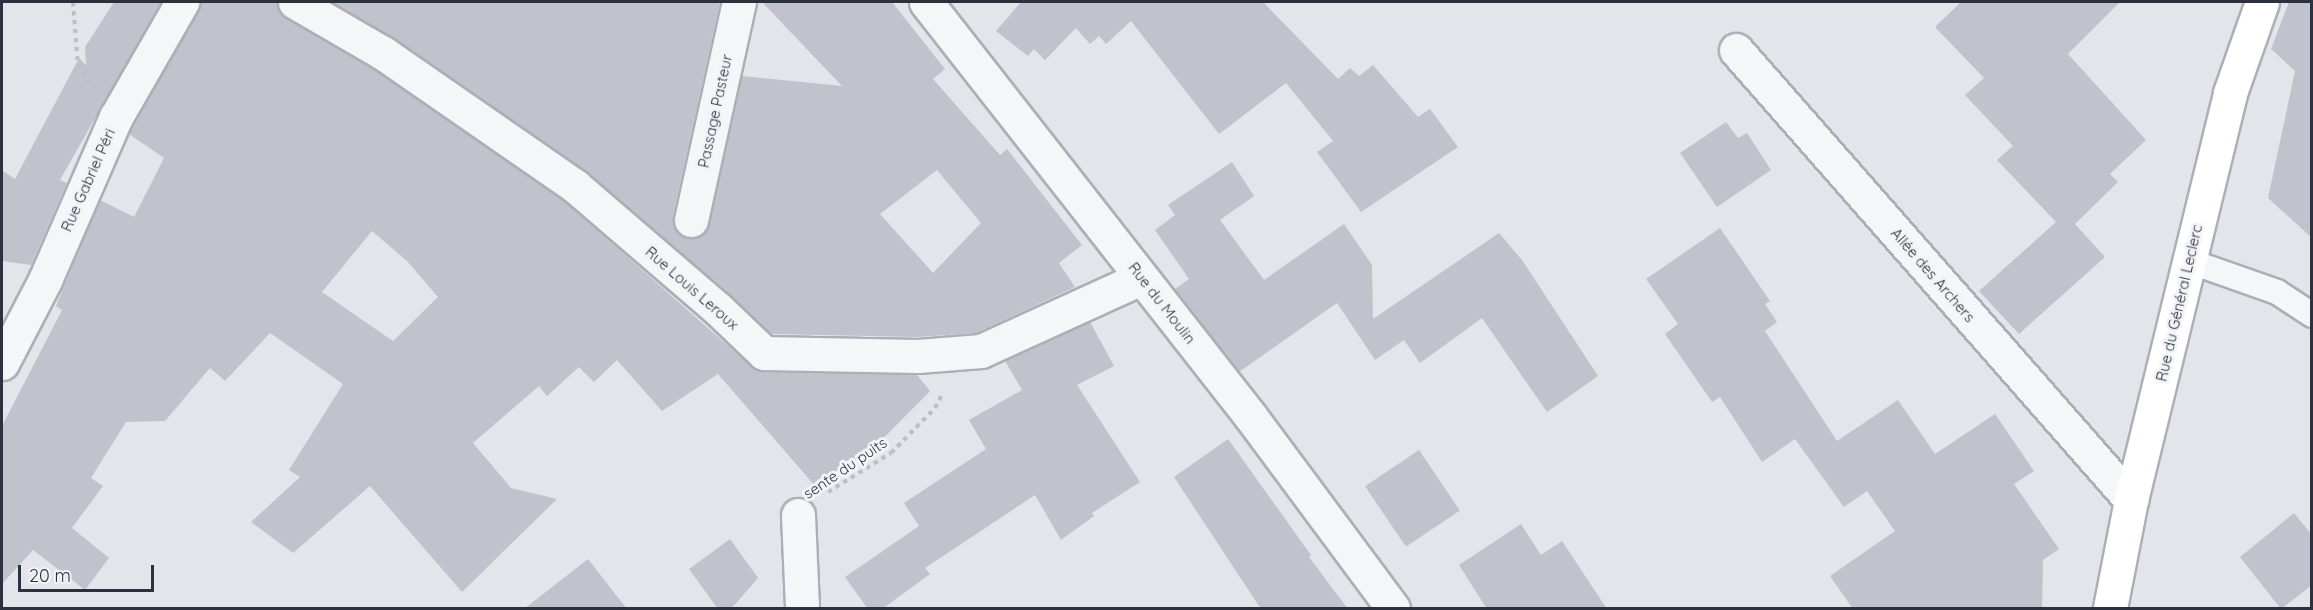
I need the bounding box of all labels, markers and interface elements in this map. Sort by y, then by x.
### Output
street label: Passage Pasteur [694,53,736,169]
street label: Rue Gabriel Péri [57,126,119,234]
street label: Rue du Général Leclerc [2152,223,2206,383]
street label: Allée des Archers [1887,224,1979,326]
street label: Rue Louis Leroux [642,243,742,333]
street label: Rue du Moulin [1125,259,1199,347]
street label: sente du puits [800,433,890,503]
scale bar [21,553,158,591]
text: 20 m [29,564,71,587]

